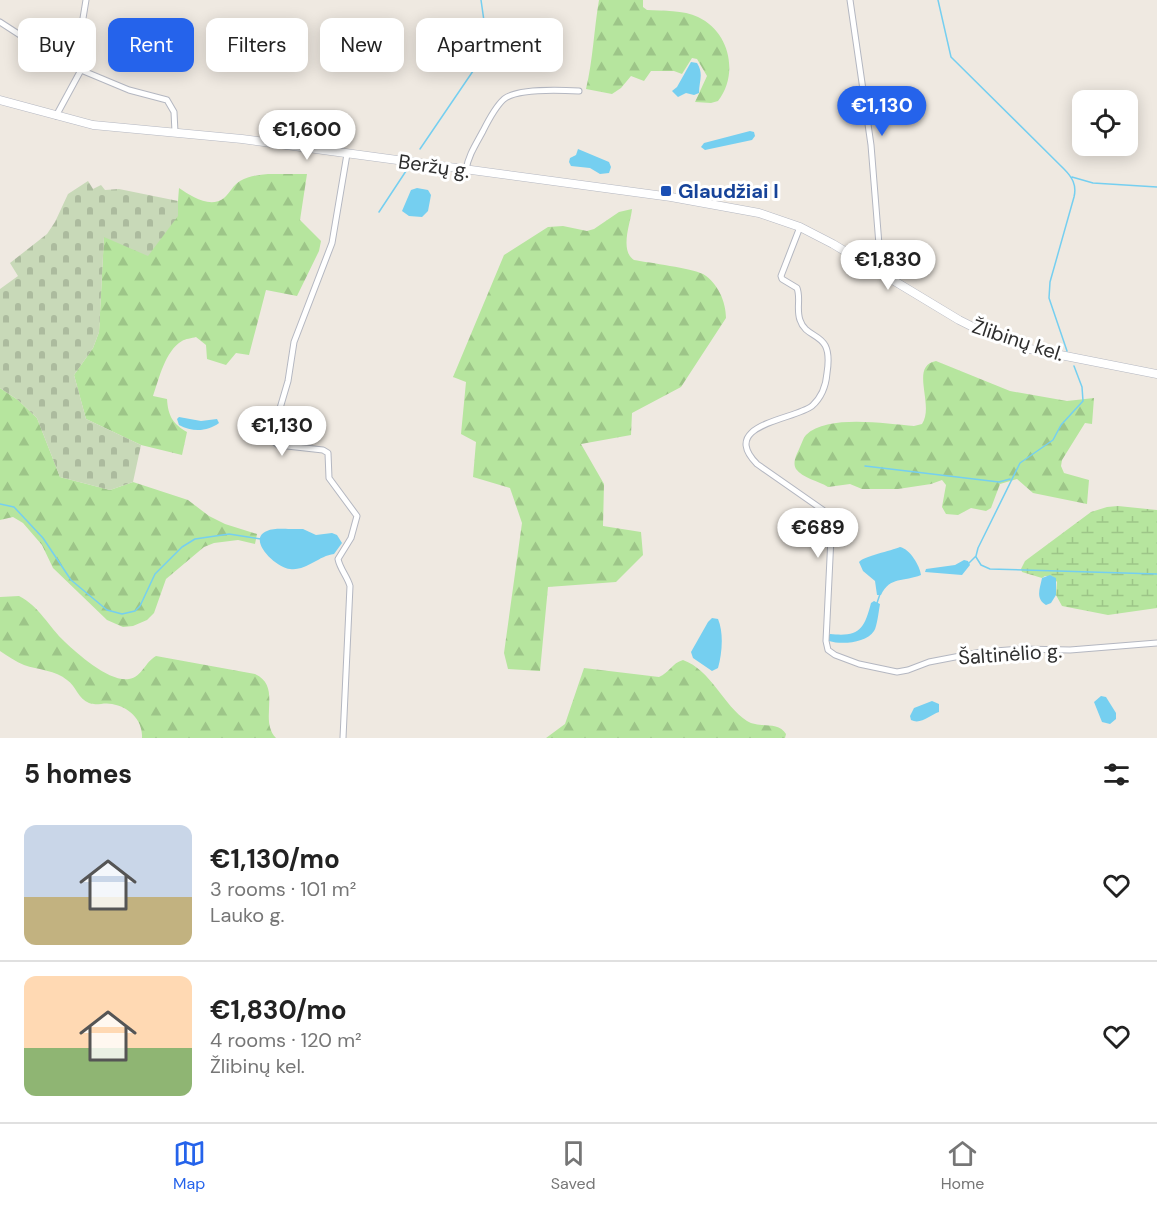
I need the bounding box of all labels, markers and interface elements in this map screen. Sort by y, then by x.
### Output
chip: Buy [18,18,96,72]
chip: Rent [108,18,194,72]
chip: Filters [206,18,308,72]
chip: New [320,18,404,72]
chip: Apartment [416,18,563,72]
pin: €1,130 [833,86,931,137]
map controls [1072,90,1138,156]
button: locate [1072,90,1138,156]
text: €1,130 [851,92,913,118]
pin: €1,600 [258,110,356,161]
text: €1,600 [273,116,341,142]
street label: Beržų g. [397,148,471,184]
place label: Glaudžiai I [678,178,779,204]
marker: Glaudžiai I [659,184,673,198]
pin: €1,830 [839,240,937,291]
text: €1,830 [855,246,921,272]
street label: Žlibinų kel. [969,313,1067,367]
pin: €1,130 [233,406,331,457]
text: €1,130 [251,412,313,438]
pin: €689 [782,508,854,559]
text: €689 [791,514,845,540]
street label: Šaltinėlio g. [957,637,1063,671]
text: 5 homes [24,757,132,791]
icon: filters [1100,758,1133,791]
text: €1,130/mo [210,842,340,876]
icon: home [72,849,144,921]
icon: heart [1100,869,1133,902]
text: 3 rooms · 101 m² [210,876,356,902]
text: Lauko g. [210,902,285,928]
text: €1,830/mo [210,993,347,1027]
icon: home [72,1000,144,1072]
icon: heart [1100,1020,1133,1053]
text: 4 rooms · 120 m² [210,1027,362,1053]
text: Žlibinų kel. [210,1053,305,1079]
tab: Map [173,1137,206,1194]
tab: Saved [551,1137,596,1194]
tab: Home [941,1137,984,1194]

